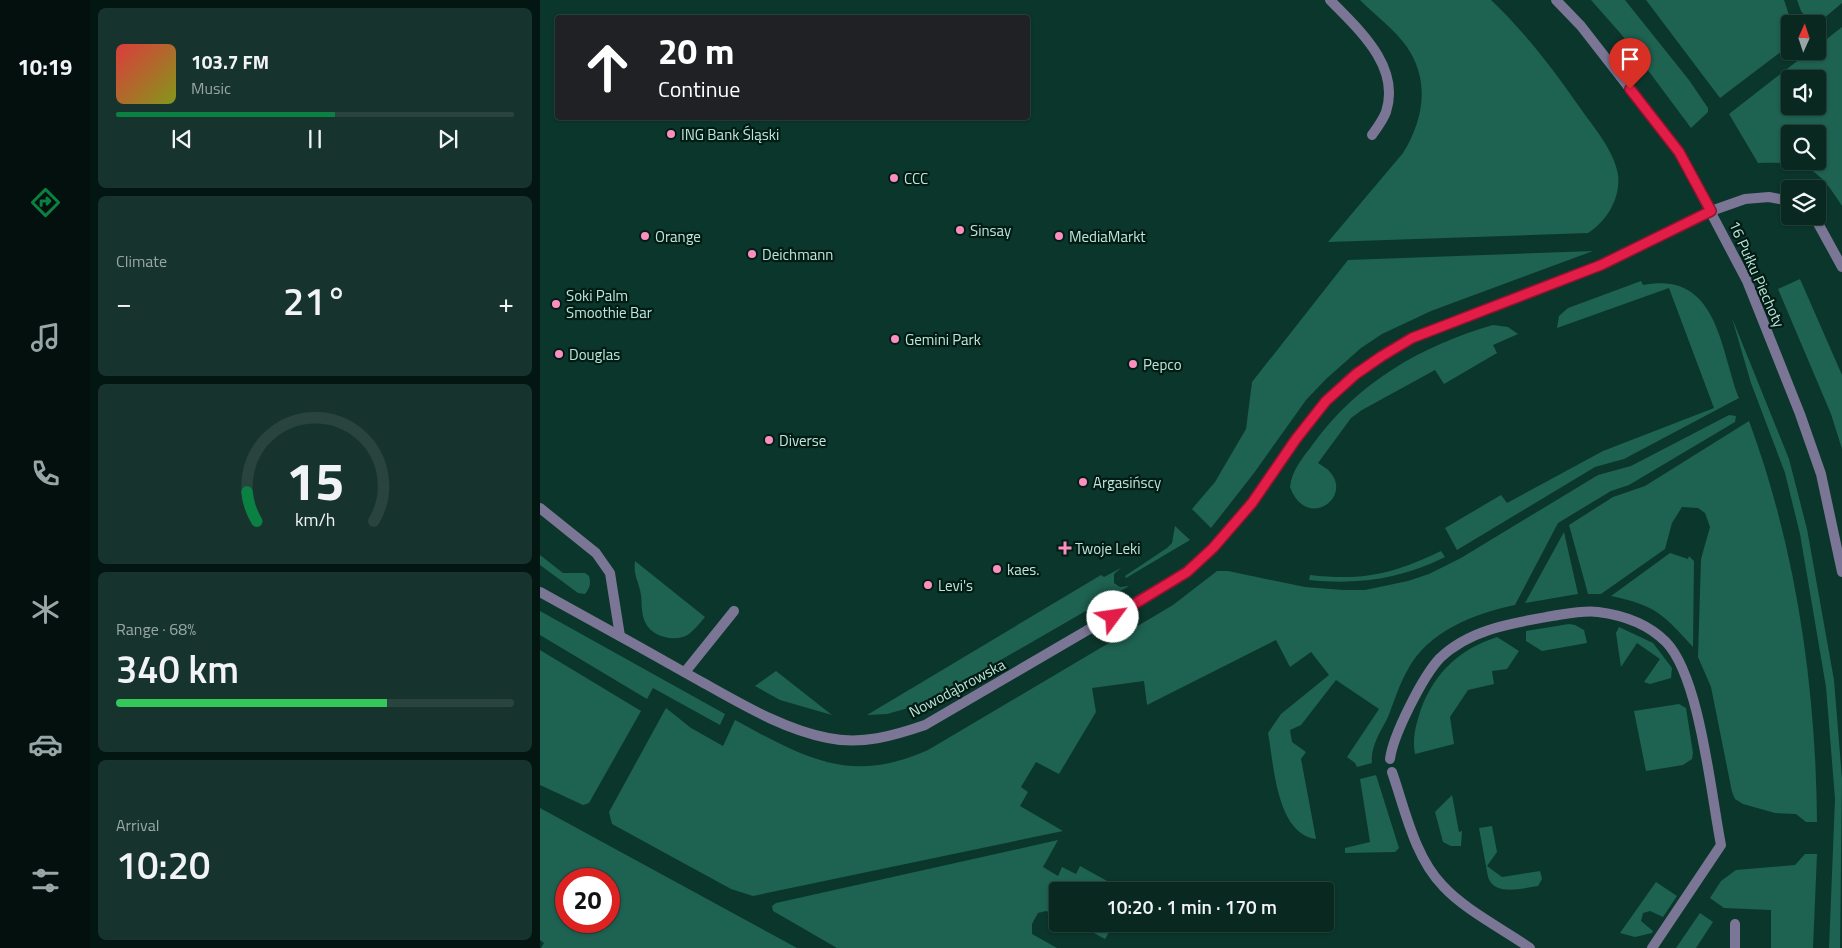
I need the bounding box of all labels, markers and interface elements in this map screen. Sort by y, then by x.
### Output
north arrow [1781,15,1826,60]
map controls [1781,15,1826,225]
text: 20 m [658,24,734,78]
icon: ahead [575,35,640,100]
pin [1609,38,1651,89]
icon: arrive [1616,45,1644,73]
text: 103.7 FM [191,47,269,76]
text: 10:19 [18,50,72,84]
button: sound [1781,70,1826,115]
text: Continue [658,72,740,106]
text: Music [191,76,231,100]
place label: ING Bank Śląski [681,123,779,146]
icon: previous [168,125,196,153]
icon: pause [301,125,329,153]
icon: next [434,125,462,153]
button: search [1781,125,1826,170]
marker: ING Bank Śląski [665,128,677,140]
place label: CCC [904,167,928,190]
marker: CCC [888,172,900,184]
button: layers [1781,180,1826,225]
icon: directions [28,185,63,220]
street label: 16 Pułku Piechoty [1723,217,1791,331]
place label: Sinsay [970,219,1011,242]
marker: Sinsay [954,224,966,236]
place label: Orange [655,225,701,248]
place label: MediaMarkt [1069,225,1146,248]
marker: Orange [639,230,651,242]
marker: MediaMarkt [1053,230,1065,242]
place label: Deichmann [762,243,833,266]
marker: Deichmann [746,248,758,260]
text: Climate [116,249,167,273]
text: 21° [283,272,347,330]
text: − [116,281,132,324]
text: + [498,281,514,324]
place label: Soki Palm Smoothie Bar [566,284,652,324]
marker: Soki Palm Smoothie Bar [550,298,562,310]
icon: music [28,320,63,355]
place label: Gemini Park [905,328,981,351]
marker: Gemini Park [889,333,901,345]
place label: Douglas [569,343,620,366]
marker: Douglas [553,348,565,360]
place label: Pepco [1143,353,1182,376]
marker: Pepco [1127,358,1139,370]
place label: Diverse [779,429,826,452]
marker: Diverse [763,434,775,446]
text: 15 [286,441,344,520]
icon: phone [28,456,63,491]
place label: Argasińscy [1093,471,1161,494]
marker: Argasińscy [1077,476,1089,488]
text: km/h [295,506,335,533]
place label: Twoje Leki [1075,537,1140,560]
marker: Twoje Leki [1059,542,1071,554]
place label: kaes. [1007,558,1039,581]
marker: kaes. [991,563,1003,575]
place label: Levi's [938,574,973,597]
marker: Levi's [922,579,934,591]
position arrow [1086,590,1138,642]
icon: climate [28,592,63,627]
text: Range · 68% [116,617,196,641]
text: 340 km [116,640,239,698]
street label: Nowodąbrowska [905,653,1010,723]
icon: car [28,727,63,762]
text: Arrival [116,813,159,837]
text: 10:20 [116,836,210,894]
icon: filters [28,863,63,898]
speed limit sign: 20 [555,868,620,933]
text: 10:20 · 1 min · 170 m [1106,892,1277,921]

